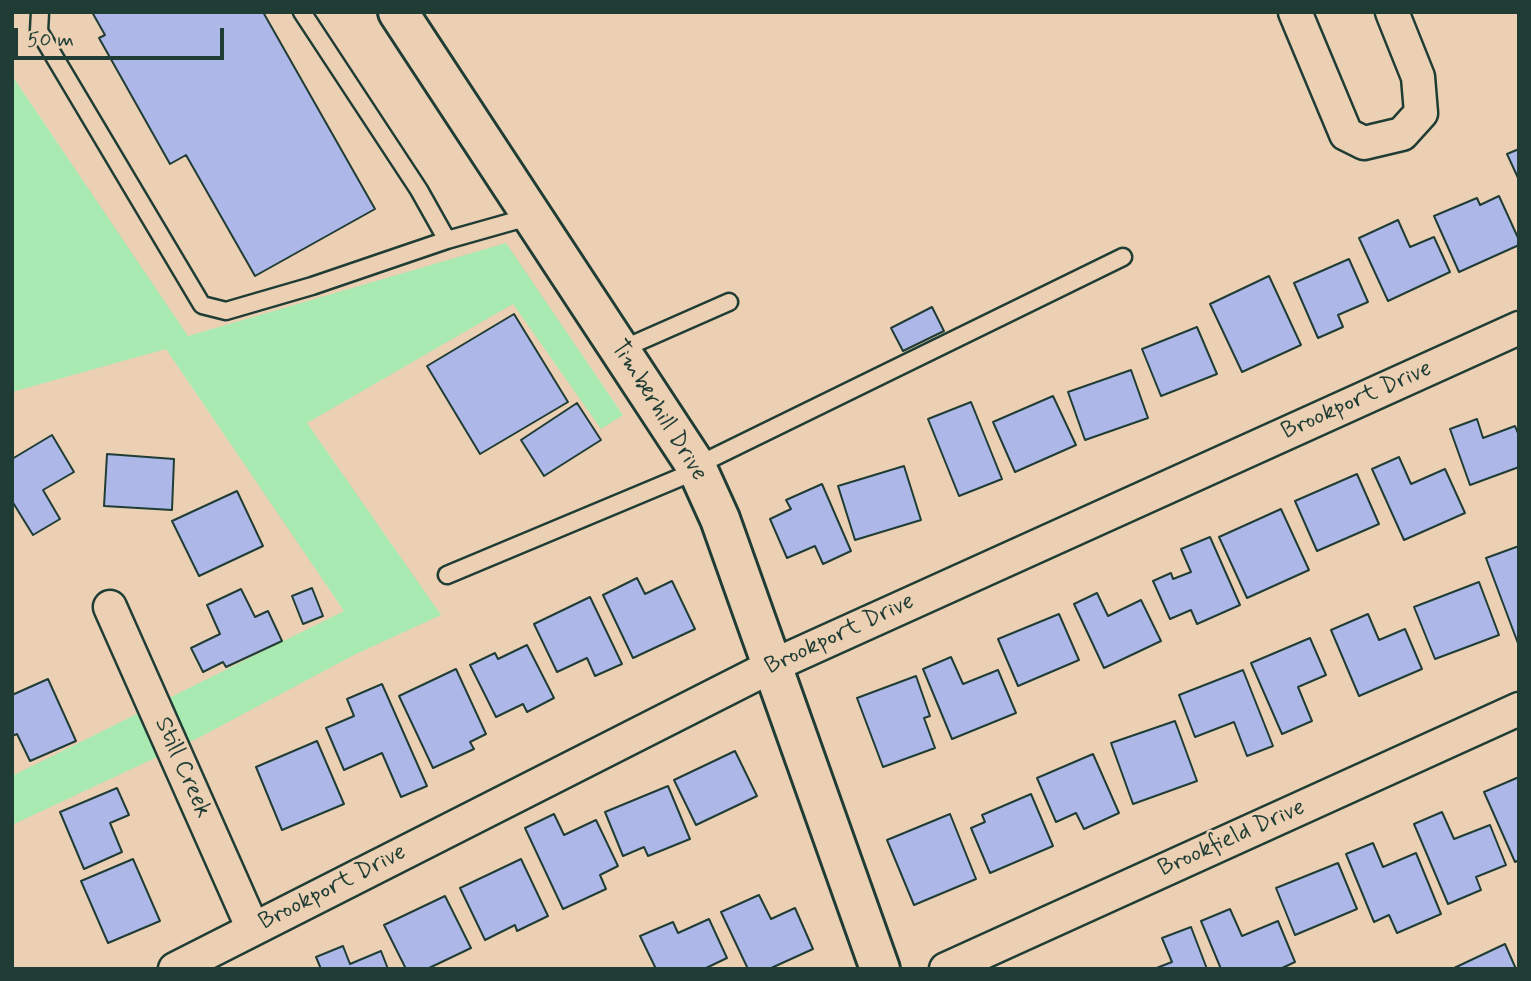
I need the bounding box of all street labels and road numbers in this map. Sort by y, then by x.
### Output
street label: Timberhill Drive [603,335,713,487]
street label: Brookport Drive [1277,355,1437,447]
street label: Brookport Drive [761,588,919,682]
street label: Still Creek [147,713,217,823]
street label: Brookfield Drive [1154,794,1310,884]
street label: Brookport Drive [254,838,412,938]

